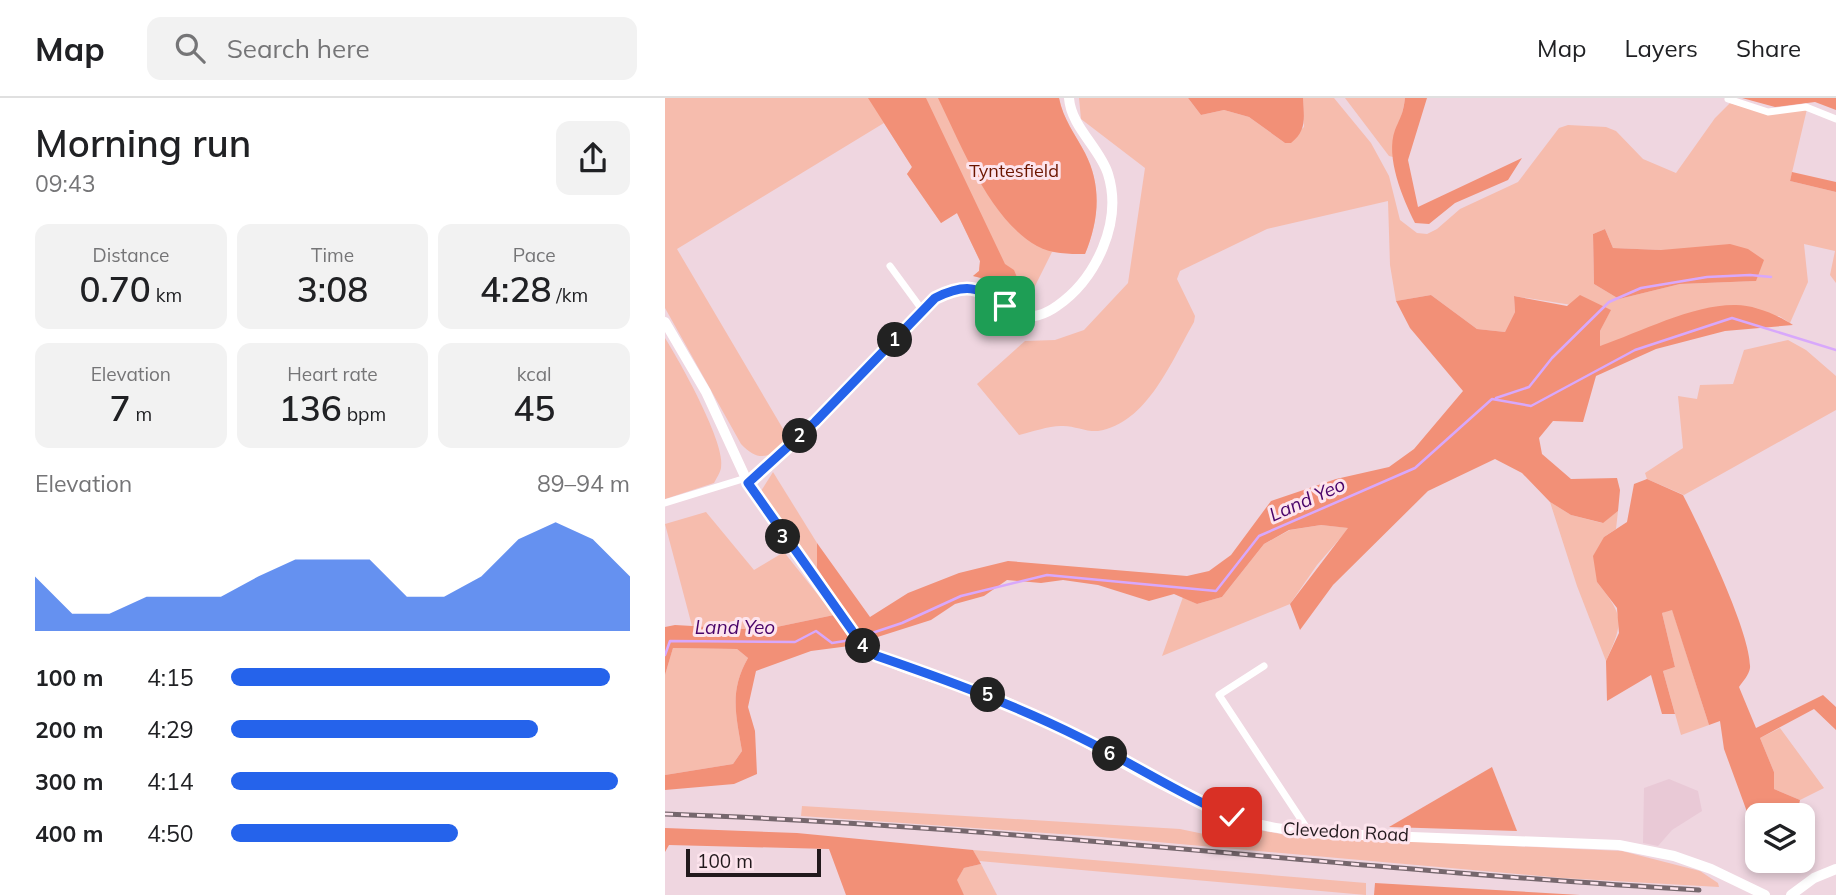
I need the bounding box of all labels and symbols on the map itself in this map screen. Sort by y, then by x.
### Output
park label: Tyntesfield [969,159,1059,182]
pin [975,276,1035,336]
pin: 1 [877,322,912,358]
pin: 2 [783,418,817,454]
water label: Land Yeo [1265,472,1349,526]
pin: 3 [765,520,801,555]
water label: Land Yeo [695,615,775,639]
pin: 4 [845,628,881,664]
pin: 5 [971,678,1005,712]
pin: 6 [1093,736,1127,772]
pin [1202,787,1262,847]
street label: Clevedon Road [1283,817,1410,846]
scale bar [686,846,821,878]

